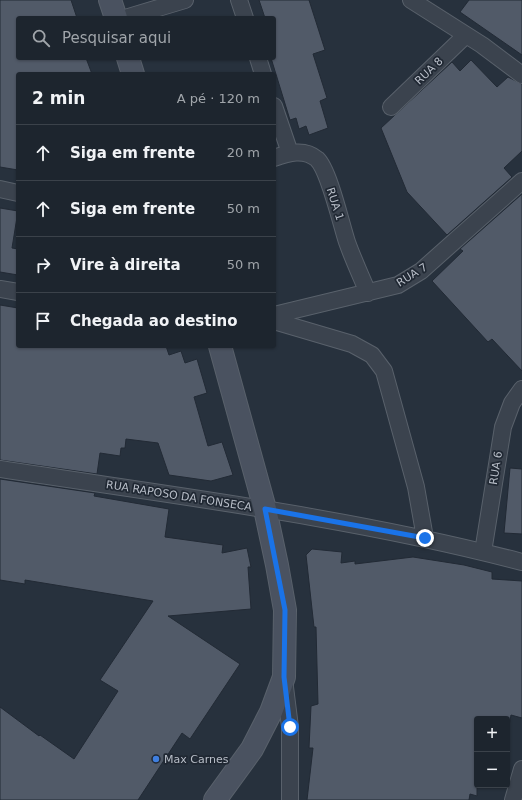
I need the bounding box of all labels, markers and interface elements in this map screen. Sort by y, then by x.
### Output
search box [16,16,276,60]
icon: search [30,27,52,49]
text: Pesquisar aqui [62,29,171,47]
street label: RUA 8 [412,55,446,87]
text: 2 min [32,88,85,108]
text: A pé · 120 m [177,91,260,106]
icon: ahead [32,142,54,164]
text: Siga em frente [70,144,195,162]
text: 20 m [227,145,260,160]
street label: RUA 1 [324,186,346,222]
icon: ahead [32,198,54,220]
text: Siga em frente [70,200,195,218]
text: 50 m [227,201,260,216]
icon: right [32,254,54,276]
text: Vire à direita [70,256,181,274]
text: 50 m [227,257,260,272]
street label: RUA 7 [394,261,430,289]
icon: arrive [32,310,54,332]
text: Chegada ao destino [70,312,238,330]
street label: RUA 6 [487,450,505,486]
street label: RUA RAPOSO DA FONSECA [105,478,253,514]
route end [416,529,434,547]
map controls [474,716,510,788]
button: + [474,716,510,752]
route start [281,718,299,736]
button: − [474,752,510,788]
place label: Max Carnes [164,753,229,766]
marker: Max Carnes [151,754,161,764]

